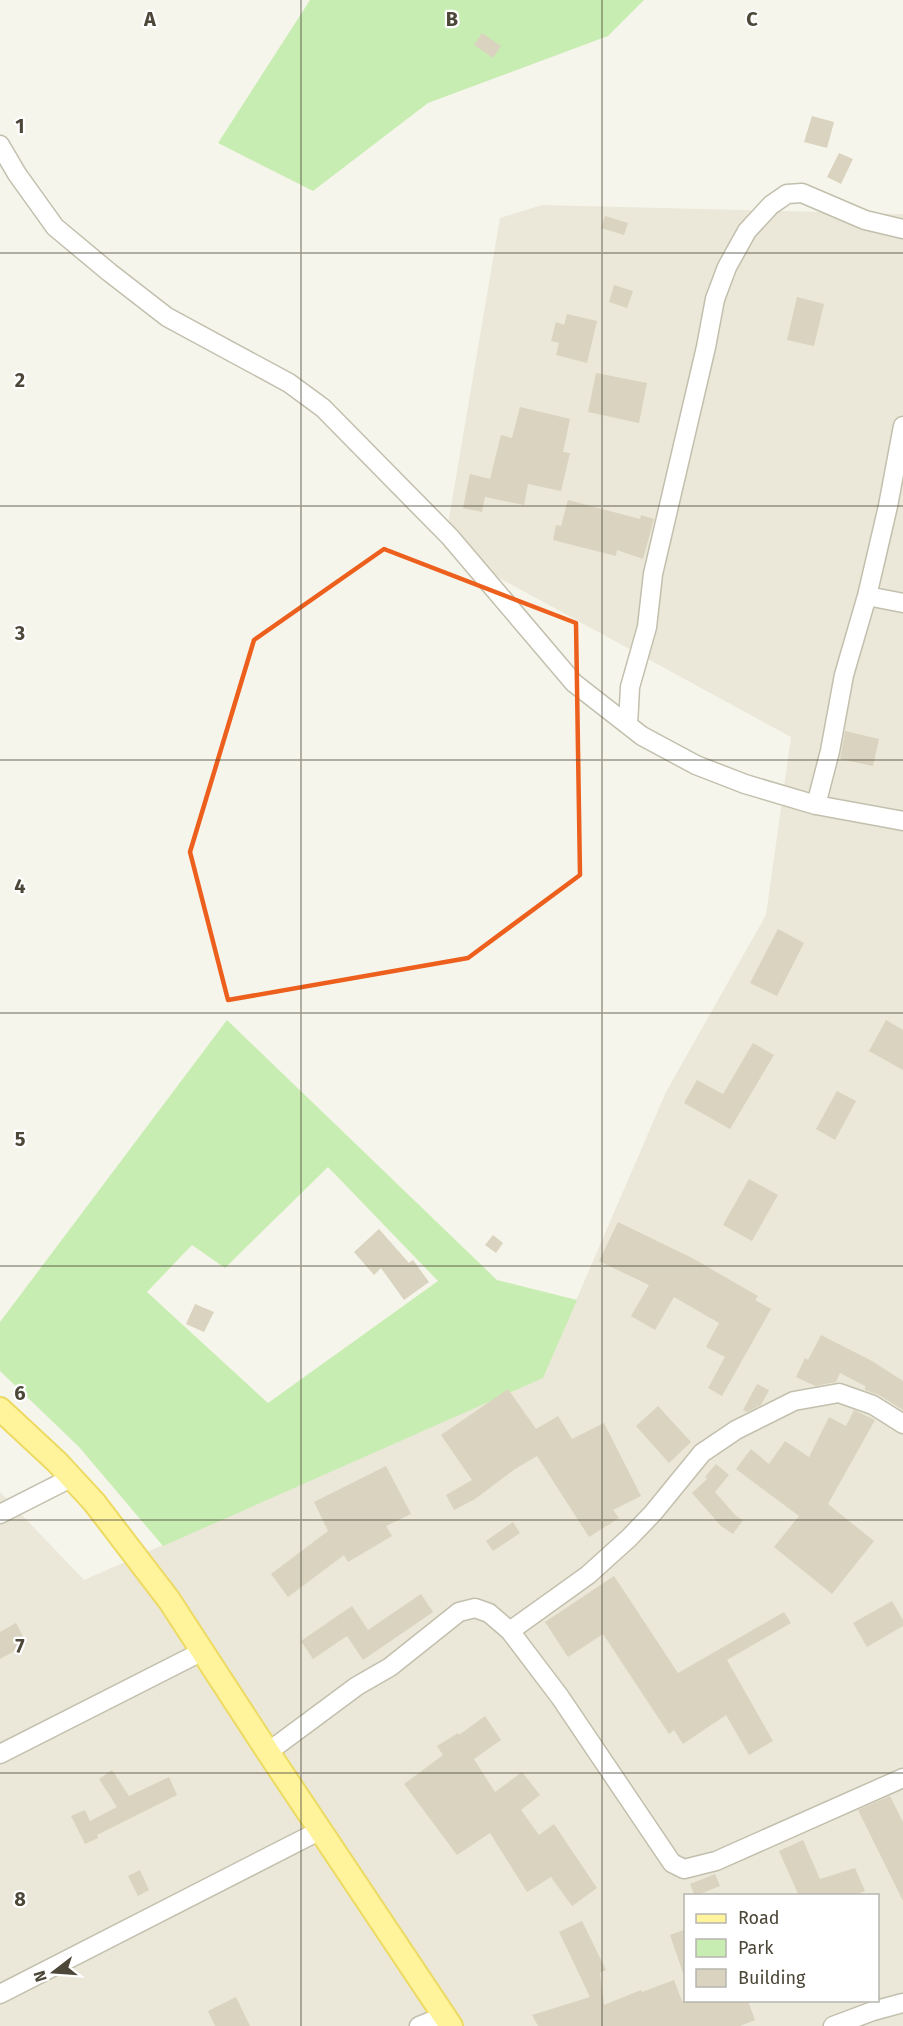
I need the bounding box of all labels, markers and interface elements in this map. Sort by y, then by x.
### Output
text: A [143,7,157,31]
text: B [446,7,458,31]
text: C [746,7,758,31]
text: 1 [15,114,25,138]
text: 2 [15,368,25,392]
text: 3 [14,621,25,645]
text: 4 [14,874,26,898]
text: 5 [15,1127,26,1151]
text: 6 [14,1381,26,1405]
text: 7 [15,1634,25,1658]
text: 8 [14,1887,26,1911]
legend [684,1894,879,2002]
text: Road [738,1907,780,1929]
text: Park [738,1937,774,1959]
north arrow [24,1942,84,2002]
text: Building [738,1967,806,1989]
text: N [29,1968,51,1984]

